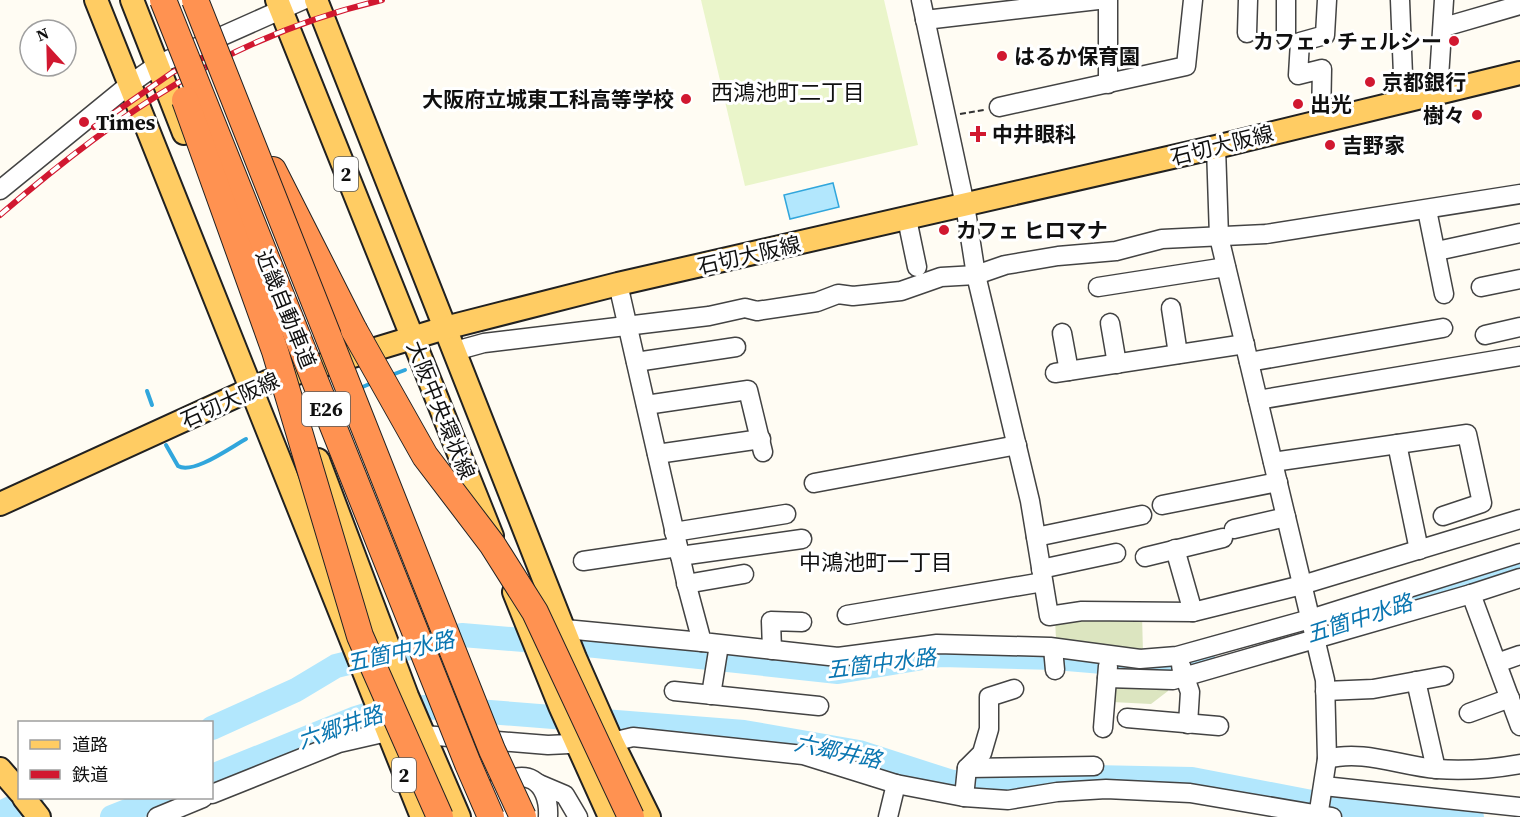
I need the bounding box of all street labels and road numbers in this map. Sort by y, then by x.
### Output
street label: 石切大阪線 [1168,118,1276,172]
road number: 2 [334,157,358,191]
street label: 石切大阪線 [695,229,803,281]
street label: 近畿自動車道 [249,245,323,373]
street label: 大阪中央環状線 [400,336,482,484]
street label: 石切大阪線 [176,365,284,435]
road number: E26 [302,392,350,426]
road number: 2 [392,758,416,792]

